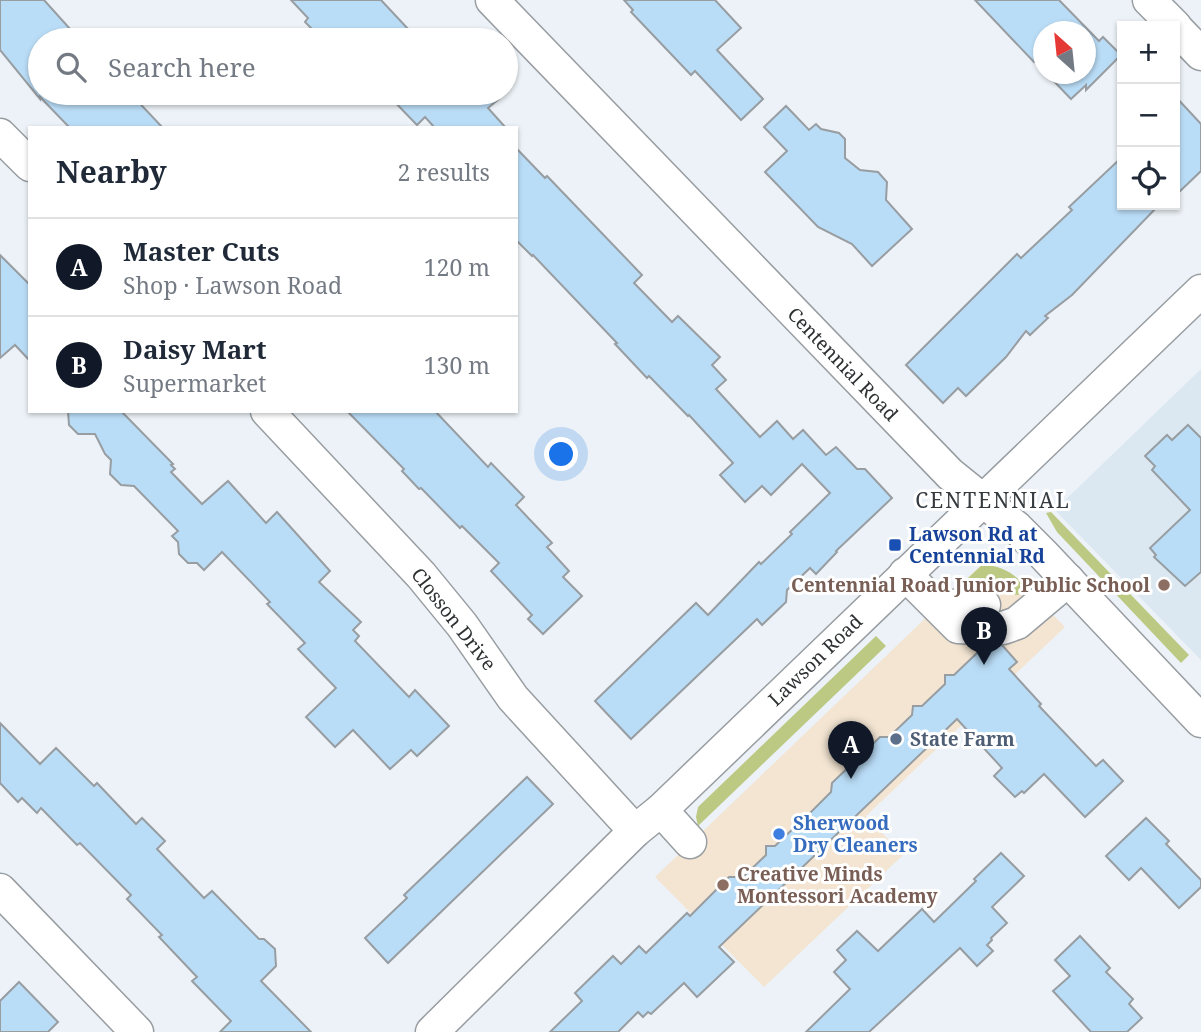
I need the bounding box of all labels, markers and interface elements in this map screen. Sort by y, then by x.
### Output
north arrow [1033,21,1096,84]
map controls [1117,21,1180,210]
button: + [1117,21,1180,84]
search box [28,28,518,105]
icon: search [52,48,90,86]
text: Search here [108,49,256,85]
button: − [1117,84,1180,147]
button: locate [1117,147,1180,210]
text: Nearby [56,151,167,192]
text: 2 results [397,156,490,188]
text: Master Cuts [123,233,279,269]
text: A [70,251,88,283]
text: 120 m [424,251,490,283]
text: Shop · Lawson Road [123,269,342,301]
street label: Centennial Road [782,301,904,427]
text: Daisy Mart [123,331,267,367]
text: B [71,349,87,381]
text: 130 m [424,349,490,381]
text: Supermarket [123,367,266,399]
your location [544,437,578,471]
district label: CENTENNIAL [915,486,1071,514]
place label: Lawson Rd at Centennial Rd [909,521,1045,569]
marker: Lawson Rd at Centennial Rd [887,537,903,553]
street label: Closson Drive [406,562,502,676]
place label: Centennial Road Junior Public School [791,572,1150,598]
marker: Centennial Road Junior Public School [1156,577,1172,593]
pin: B [961,607,1007,665]
street label: Lawson Road [762,608,868,712]
pin: A [828,721,874,779]
place label: State Farm [910,726,1015,752]
marker: State Farm [888,731,904,747]
place label: Sherwood Dry Cleaners [793,810,918,858]
marker: Sherwood Dry Cleaners [771,826,787,842]
place label: Creative Minds Montessori Academy [737,861,937,909]
marker: Creative Minds Montessori Academy [715,877,731,893]

